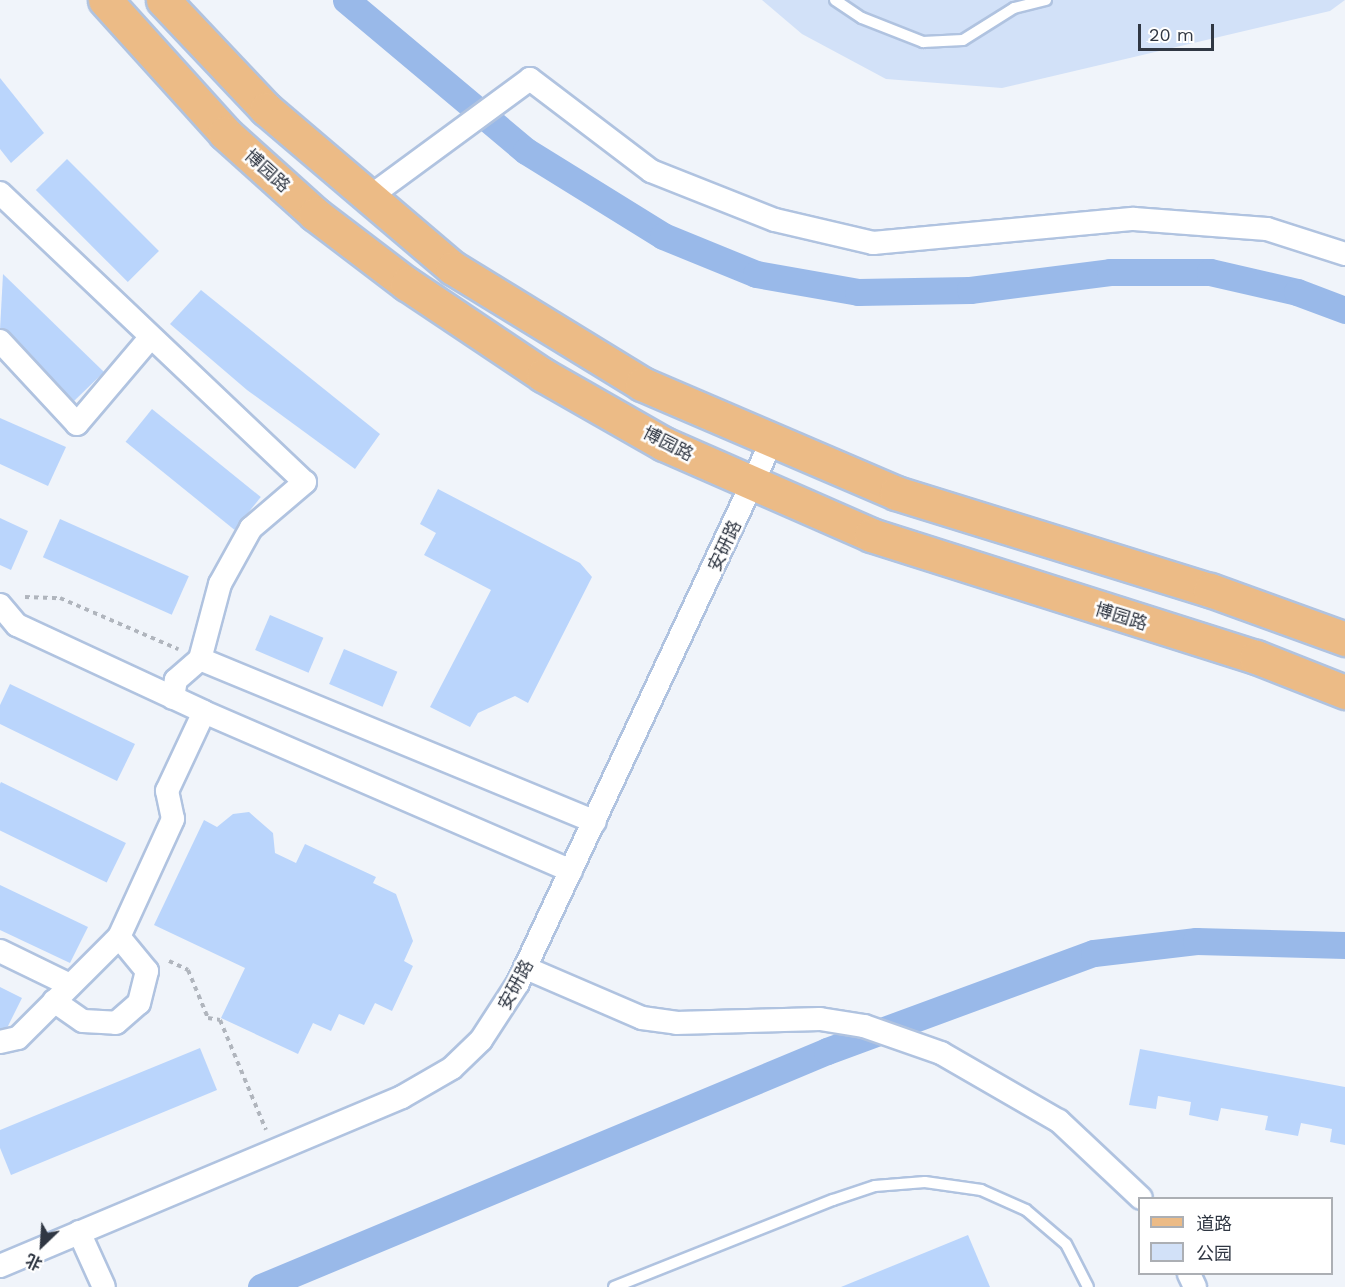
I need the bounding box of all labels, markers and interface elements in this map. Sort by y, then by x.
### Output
scale bar [1141,12,1218,50]
text: 20 m [1149,24,1194,45]
street label: 博园路 [240,145,294,197]
street label: 博园路 [639,422,697,466]
street label: 安研路 [704,517,746,575]
street label: 博园路 [1092,599,1150,635]
street label: 安研路 [494,956,538,1014]
legend [1138,1197,1333,1275]
text: 道路 [1196,1213,1232,1234]
north arrow [12,1215,72,1275]
text: 公园 [1196,1243,1232,1264]
text: 北 [23,1250,45,1274]

